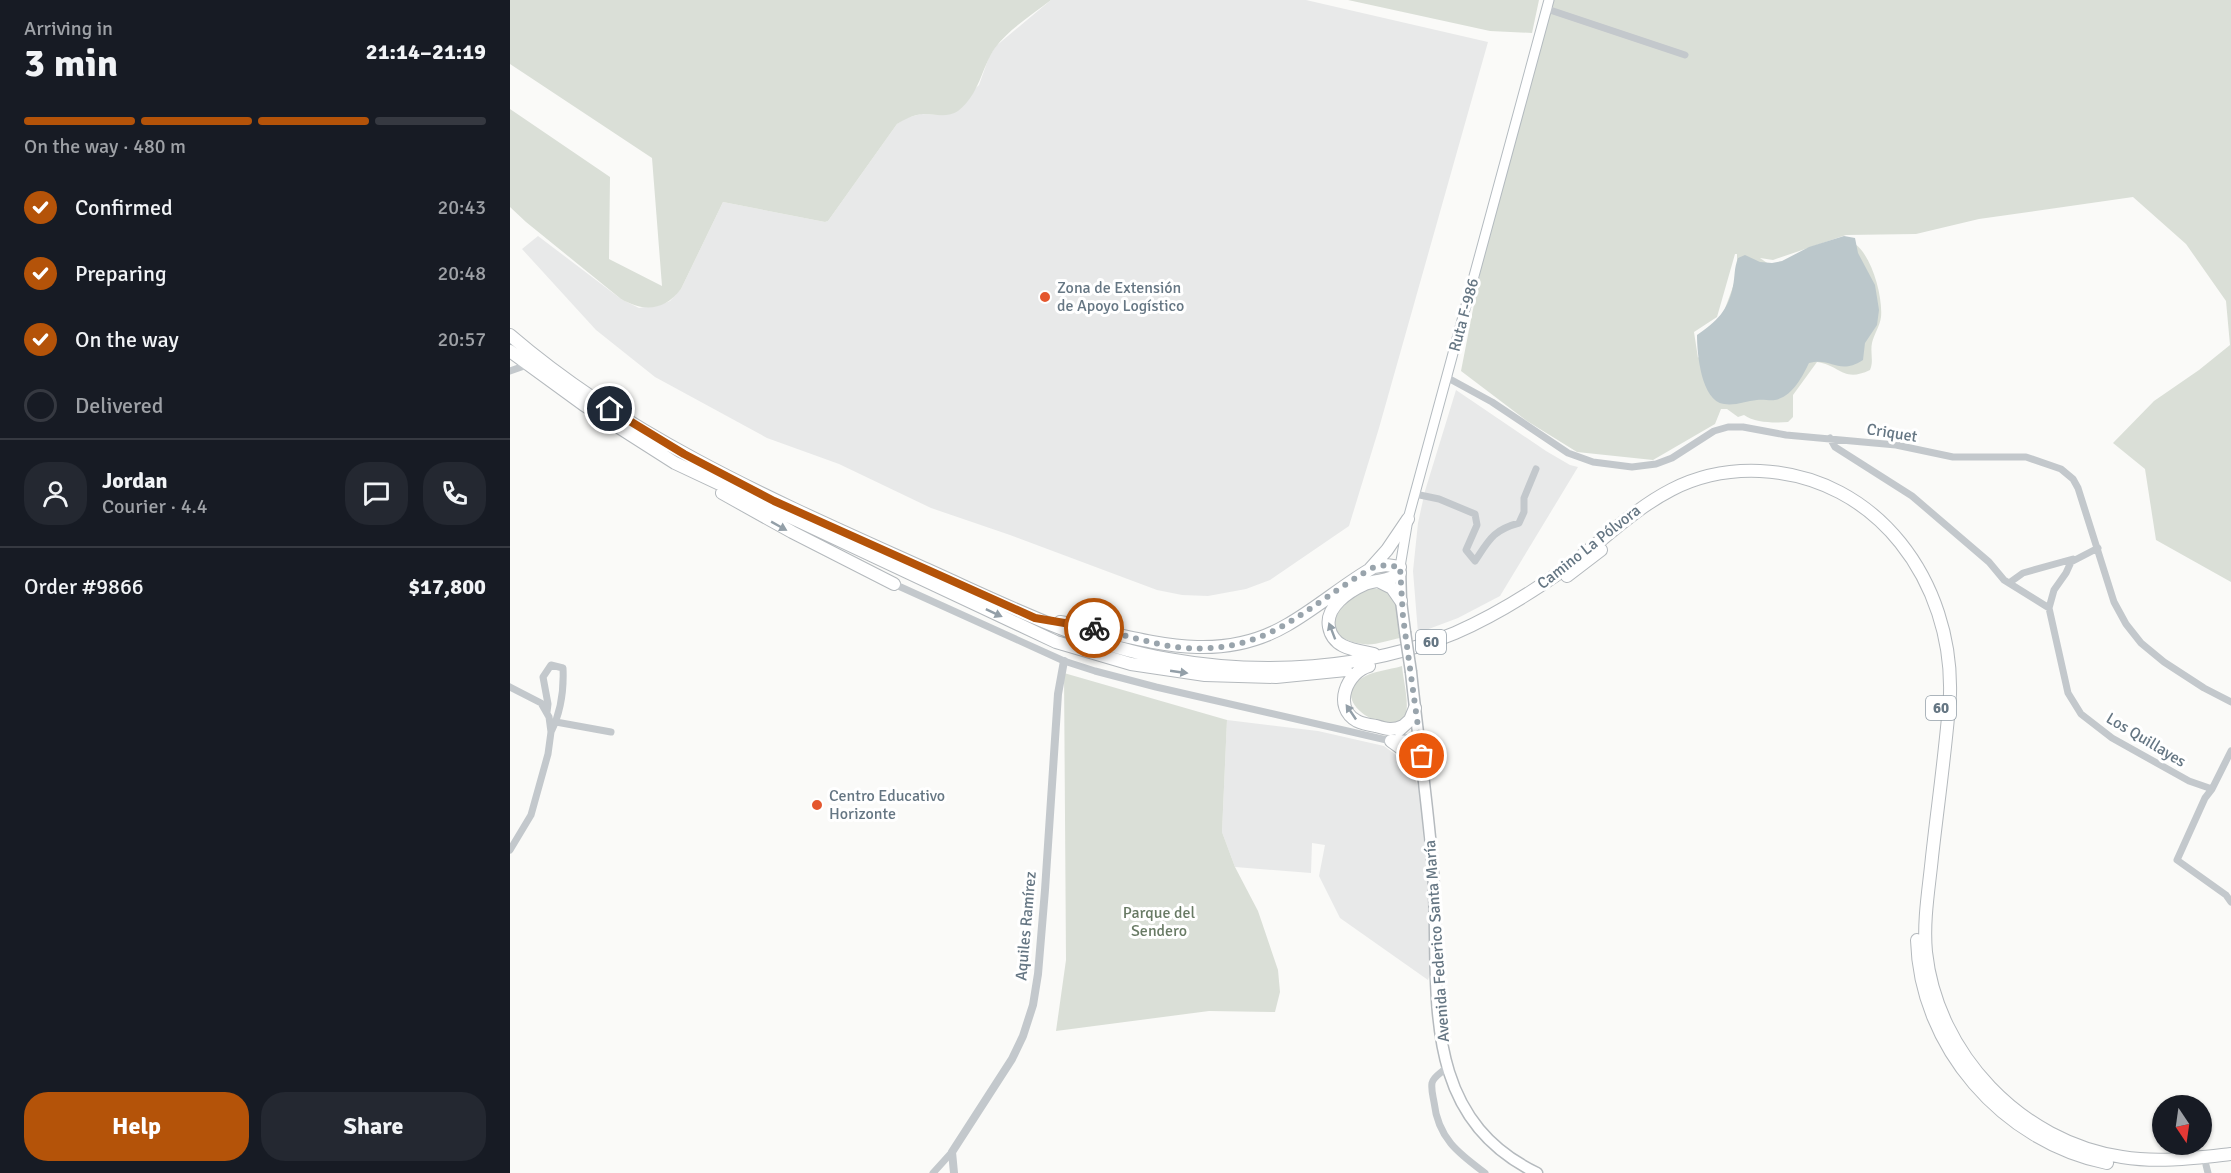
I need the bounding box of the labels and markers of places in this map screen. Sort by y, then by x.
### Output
place label: Zona de Extensión de Apoyo Logístico [1057,278,1184,316]
marker: Zona de Extensión de Apoyo Logístico [1038,290,1052,304]
pin [584,383,635,434]
pin [1396,730,1447,781]
place label: Centro Educativo Horizonte [829,786,945,824]
marker: Centro Educativo Horizonte [810,798,824,812]

